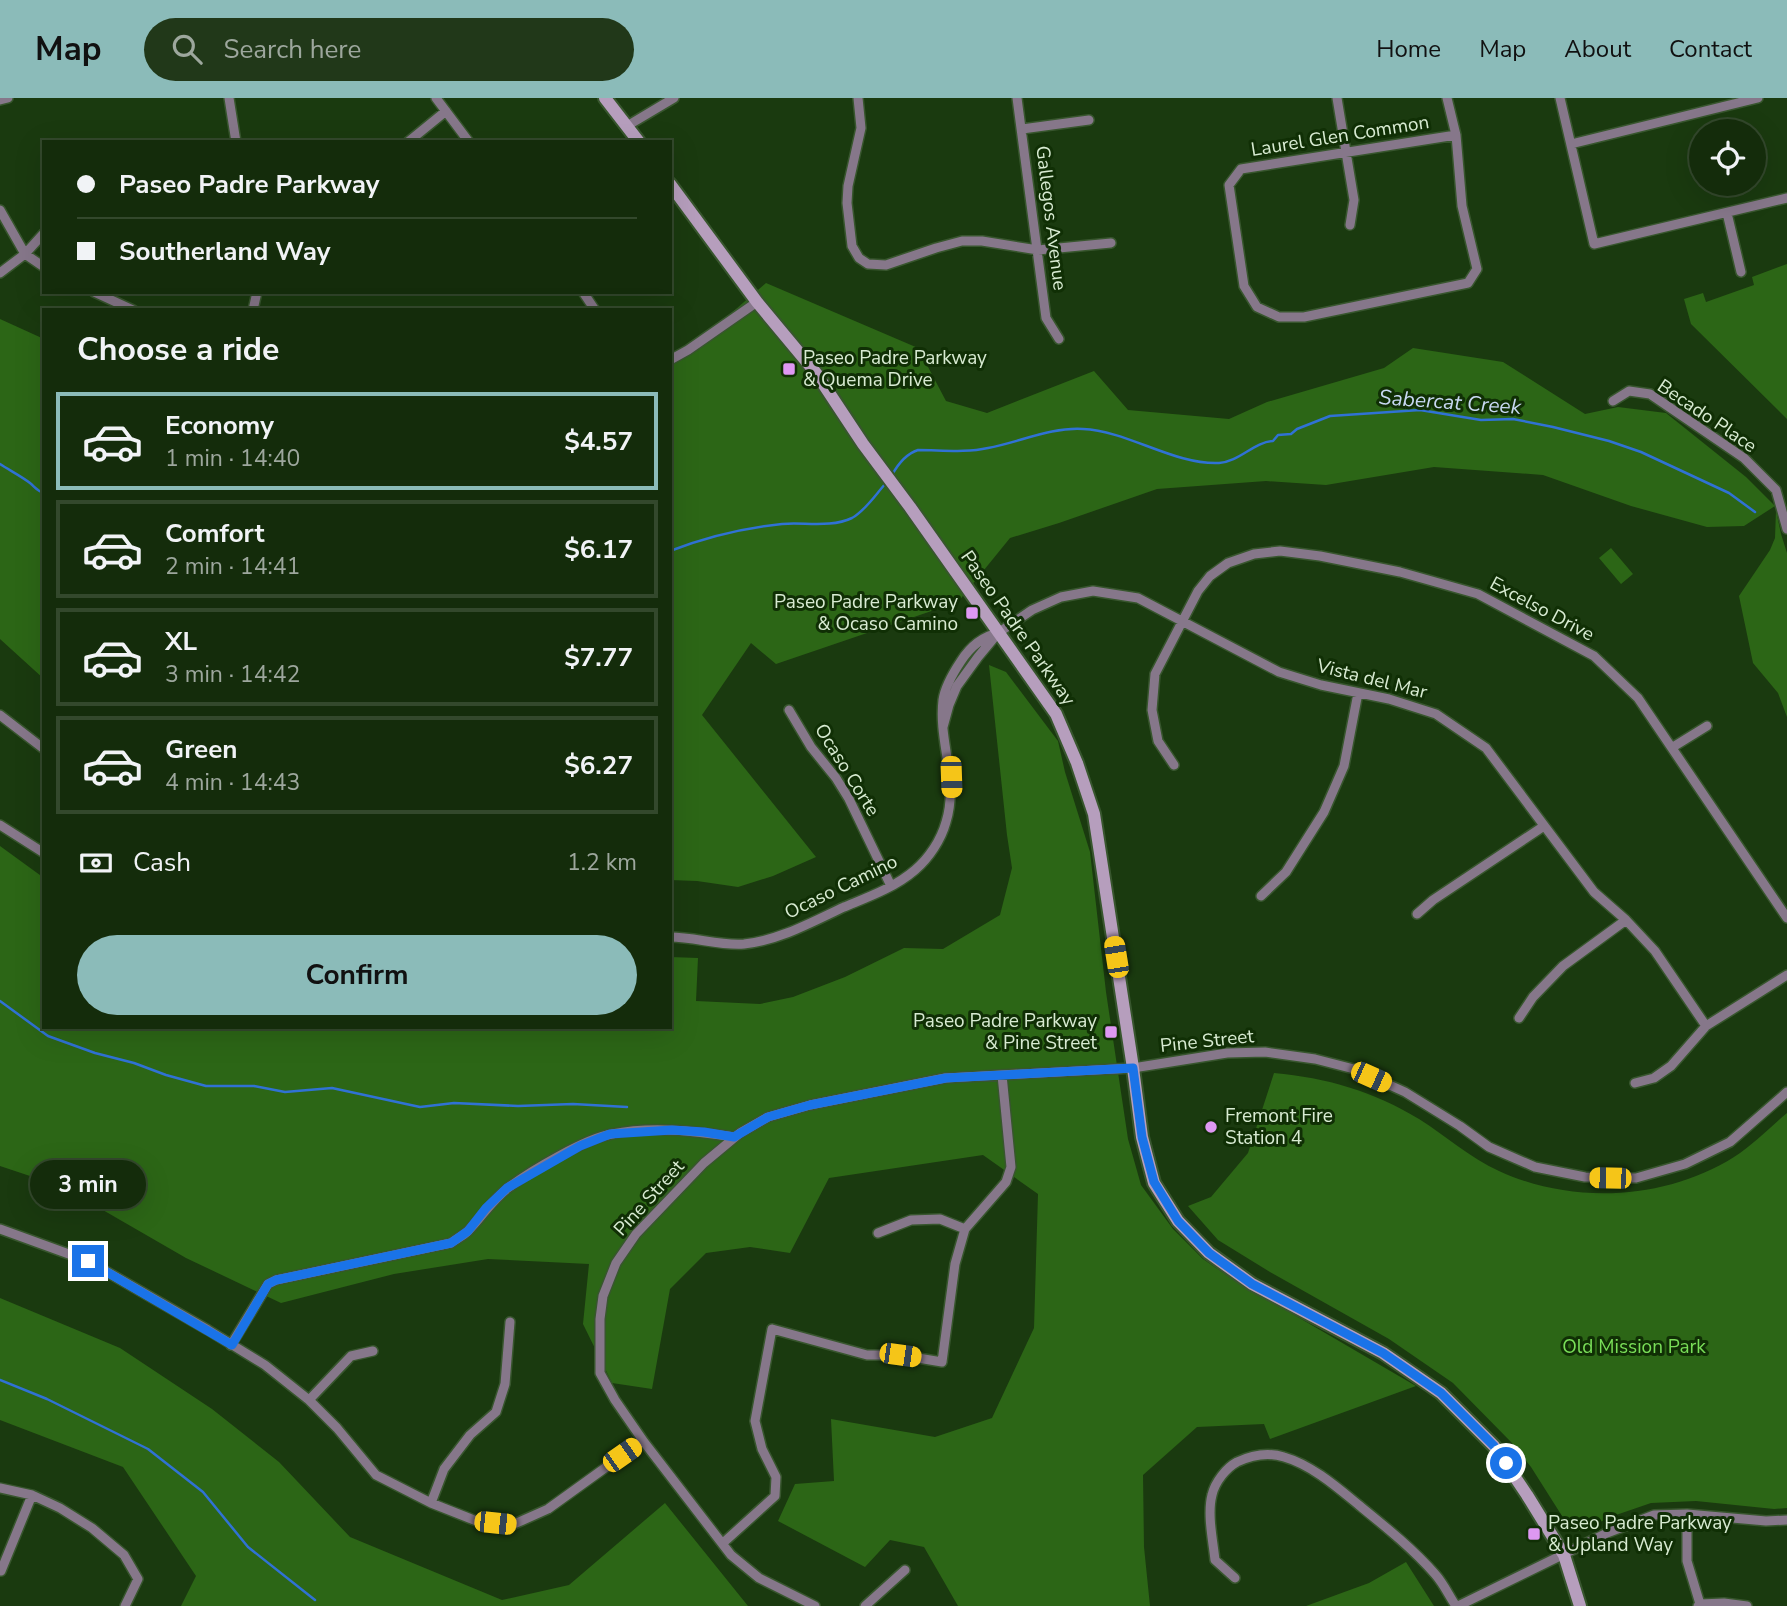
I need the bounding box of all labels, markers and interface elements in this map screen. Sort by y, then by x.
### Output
search box [144,18,634,81]
text: Map [35,27,102,72]
icon: search [168,30,206,68]
text: Search here [224,32,361,67]
text: Home [1376,33,1441,65]
text: Map [1479,33,1526,65]
text: About [1564,33,1631,65]
text: Contact [1669,33,1752,65]
street label: Laurel Glen Common [1249,109,1431,163]
map controls [1689,119,1766,196]
button: locate [1689,119,1766,196]
street label: Gallegos Avenue [1029,144,1073,292]
text: Paseo Padre Parkway [119,167,380,202]
text: Southerland Way [119,234,330,269]
text: Choose a ride [77,328,279,371]
place label: Paseo Padre Parkway & Quema Drive [803,345,987,393]
marker: Paseo Padre Parkway & Quema Drive [781,361,797,377]
street label: Becado Place [1652,373,1762,459]
water label: Sabercat Creek [1378,383,1523,421]
text: Economy [165,408,274,443]
icon: car [81,410,144,473]
text: $4.57 [564,424,633,459]
text: 1 min · 14:40 [165,443,300,474]
text: Comfort [165,516,265,551]
icon: car [81,518,144,581]
text: $6.17 [564,532,633,567]
street label: Paseo Padre Parkway [955,545,1082,711]
text: 2 min · 14:41 [165,551,300,582]
street label: Excelso Drive [1485,571,1599,647]
place label: Paseo Padre Parkway & Ocaso Camino [774,589,958,637]
marker: Paseo Padre Parkway & Ocaso Camino [964,605,980,621]
text: XL [165,624,197,659]
icon: car [81,626,144,689]
text: $7.77 [564,640,633,675]
street label: Vista del Mar [1313,652,1430,705]
text: 3 min · 14:42 [165,659,300,690]
street label: Ocaso Corte [808,719,886,821]
text: Green [165,732,238,767]
icon: car [81,734,144,797]
text: $6.27 [564,748,633,783]
car [940,756,963,798]
text: 4 min · 14:43 [165,767,300,798]
icon: cash [77,844,115,882]
text: Cash [133,845,191,880]
text: 1.2 km [567,847,637,878]
street label: Ocaso Camino [780,848,902,926]
button: Confirm [77,935,637,1015]
car [1103,935,1130,979]
place label: Paseo Padre Parkway & Pine Street [913,1008,1097,1056]
street label: Pine Street [1159,1023,1255,1059]
marker: Paseo Padre Parkway & Pine Street [1103,1024,1119,1040]
car [1348,1059,1395,1095]
place label: Fremont Fire Station 4 [1225,1103,1333,1151]
marker: Fremont Fire Station 4 [1203,1119,1219,1135]
street label: Pine Street [608,1154,690,1242]
callout: 3 min [30,1160,146,1208]
car [1589,1167,1632,1189]
text: 3 min [58,1169,118,1200]
route end [72,1245,104,1277]
park label: Old Mission Park [1562,1334,1706,1360]
car [878,1342,923,1368]
car [599,1434,646,1476]
route start [1490,1447,1522,1479]
car [474,1510,517,1536]
place label: Paseo Padre Parkway & Upland Way [1548,1510,1732,1558]
marker: Paseo Padre Parkway & Upland Way [1526,1526,1542,1542]

